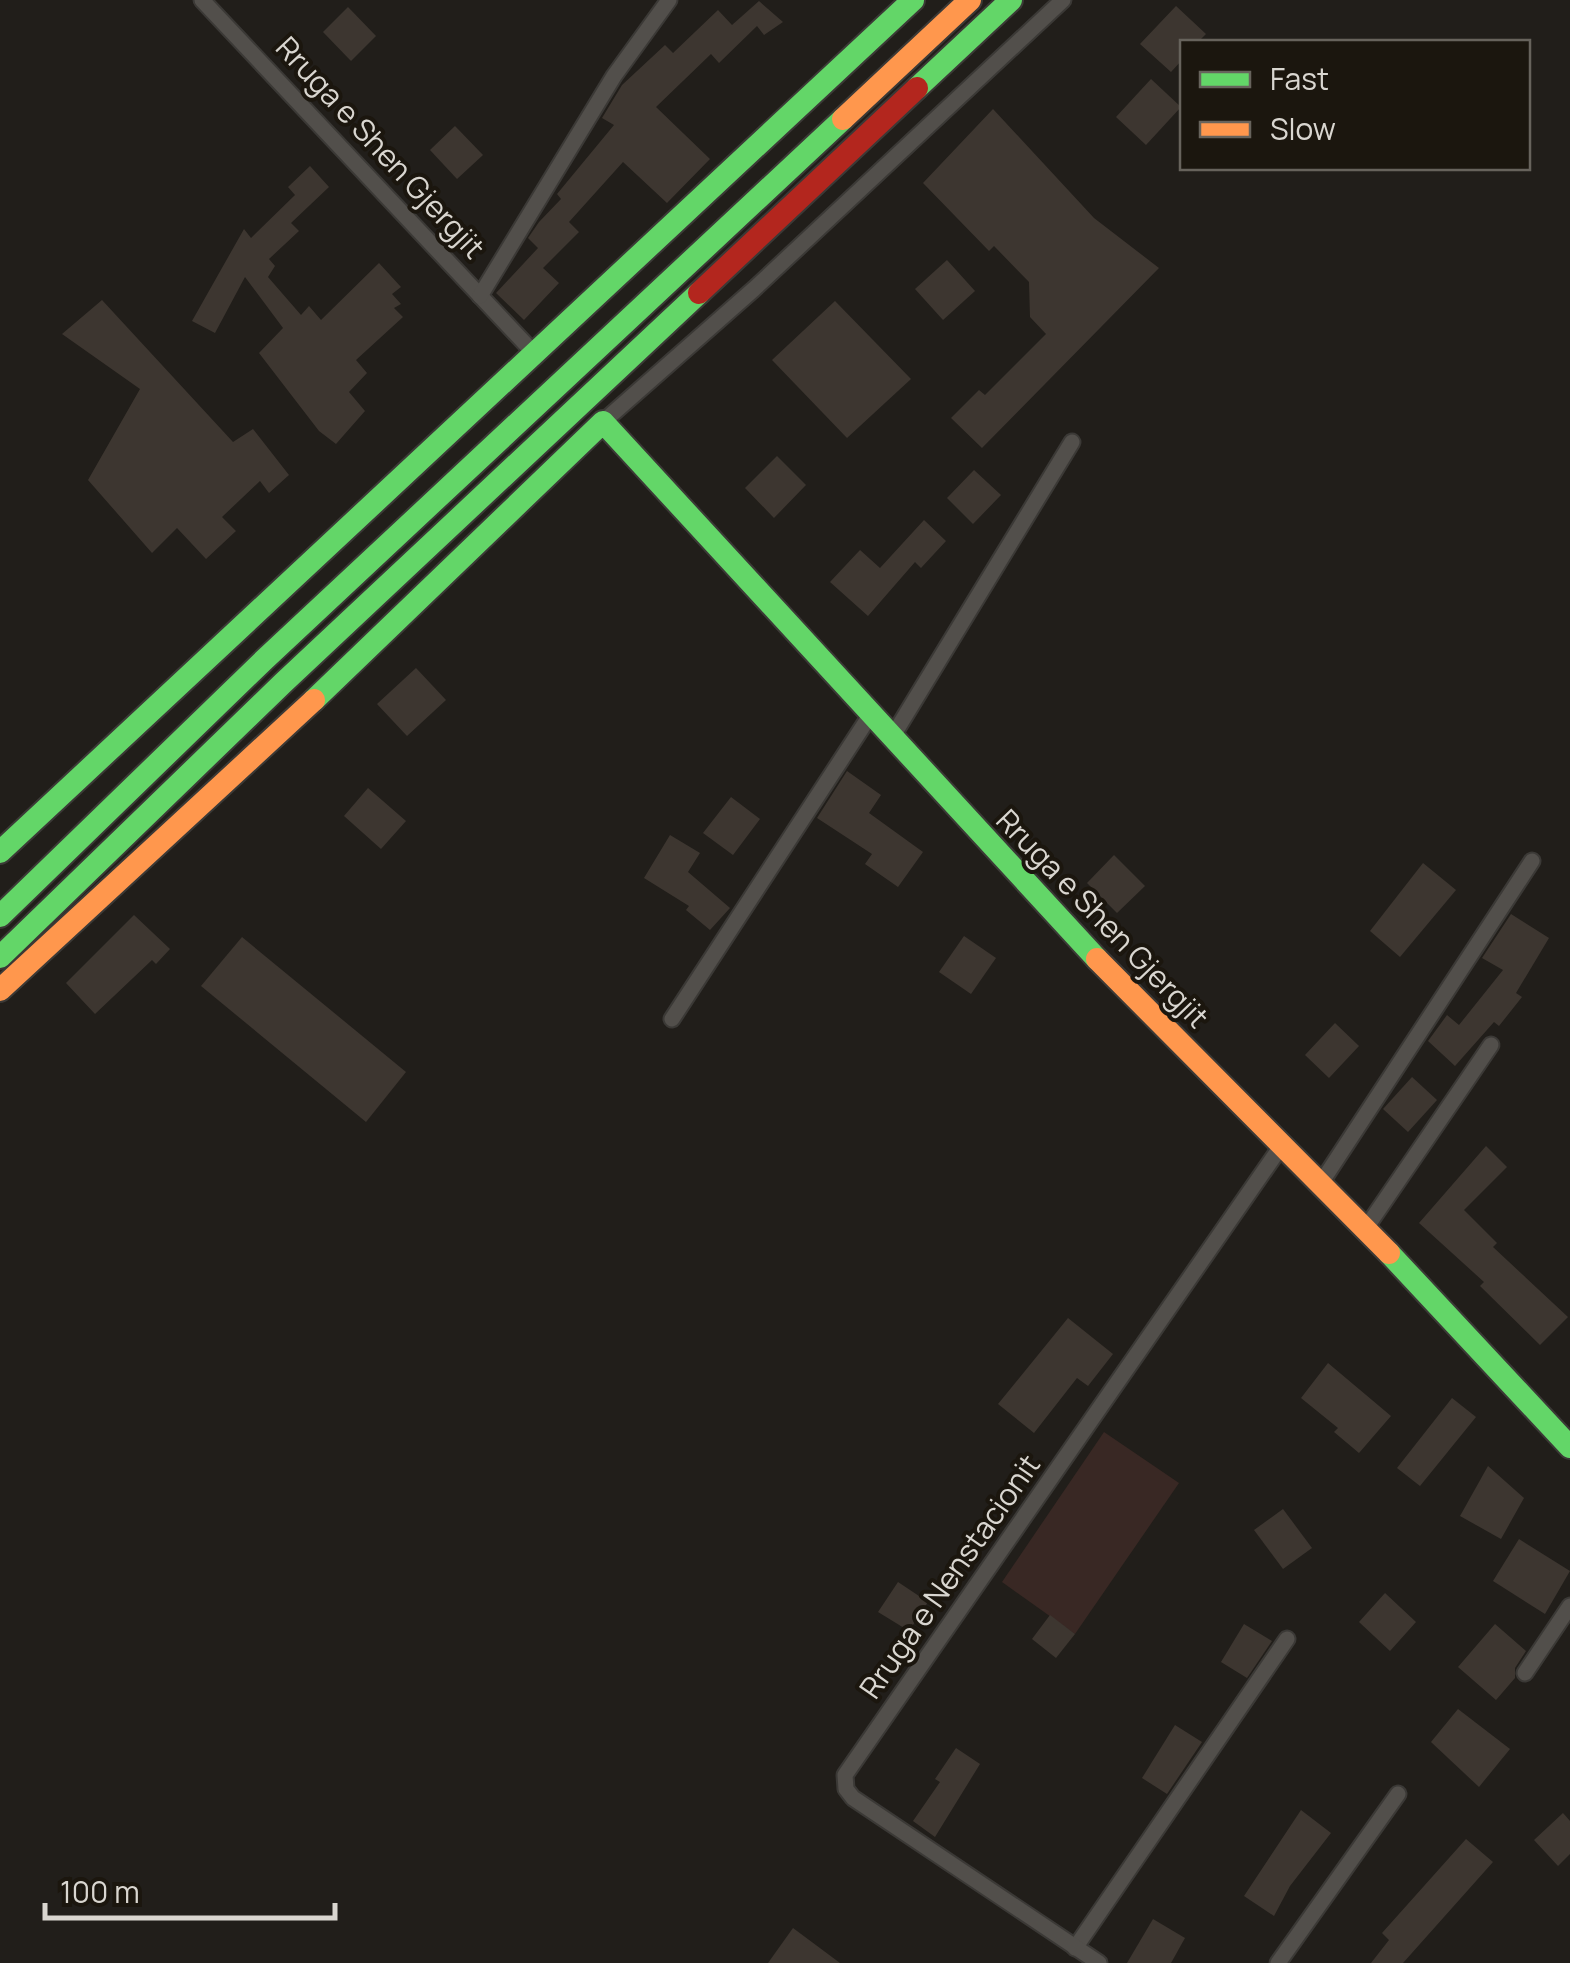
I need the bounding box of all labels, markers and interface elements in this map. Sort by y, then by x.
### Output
street label: Rruga e Shen Gjergjit [267,27,495,267]
legend [1180,40,1530,170]
text: Fast [1270,58,1329,99]
text: Slow [1270,108,1336,149]
street label: Rruga e Shen Gjergjit [988,800,1218,1036]
street label: Rruga e Nenstacionit [849,1446,1049,1706]
scale bar [45,1858,335,1920]
text: 100 m [60,1871,140,1912]

